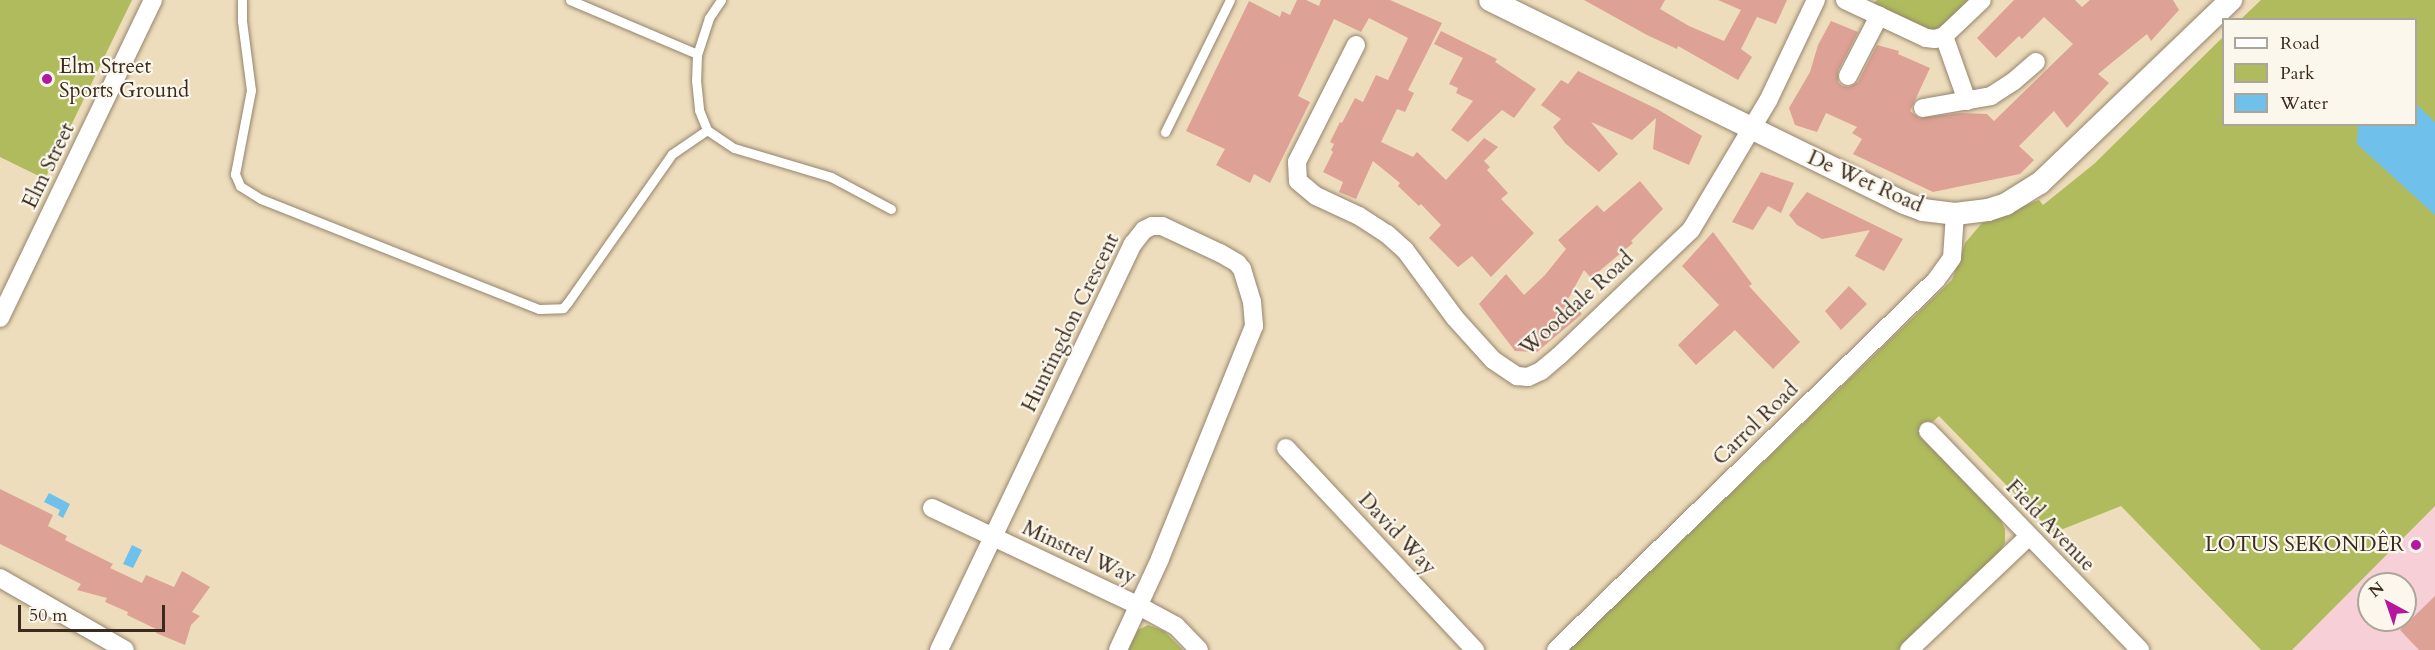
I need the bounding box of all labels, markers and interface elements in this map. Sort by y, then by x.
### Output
legend [2222,18,2417,126]
text: Road [2280,31,2320,56]
place label: Elm Street Sports Ground [59,54,189,104]
text: Park [2280,61,2315,86]
marker: Elm Street Sports Ground [40,72,54,86]
text: Water [2280,91,2328,116]
street label: Elm Street [17,119,81,213]
street label: De Wet Road [1804,145,1926,219]
street label: Huntingdon Crescent [1017,230,1125,416]
street label: Wooddale Road [1515,246,1639,362]
street label: Carrol Road [1708,377,1804,471]
street label: Field Avenue [2000,475,2100,577]
street label: David Way [1353,488,1441,580]
street label: Minstrel Way [1018,516,1140,590]
place label: LOTUS SEKONDÊR [2205,532,2404,558]
marker: LOTUS SEKONDÊR [2409,538,2423,552]
north arrow [2357,572,2417,632]
text: N [2364,577,2389,603]
scale bar [21,593,168,631]
text: 50 m [29,603,68,628]

